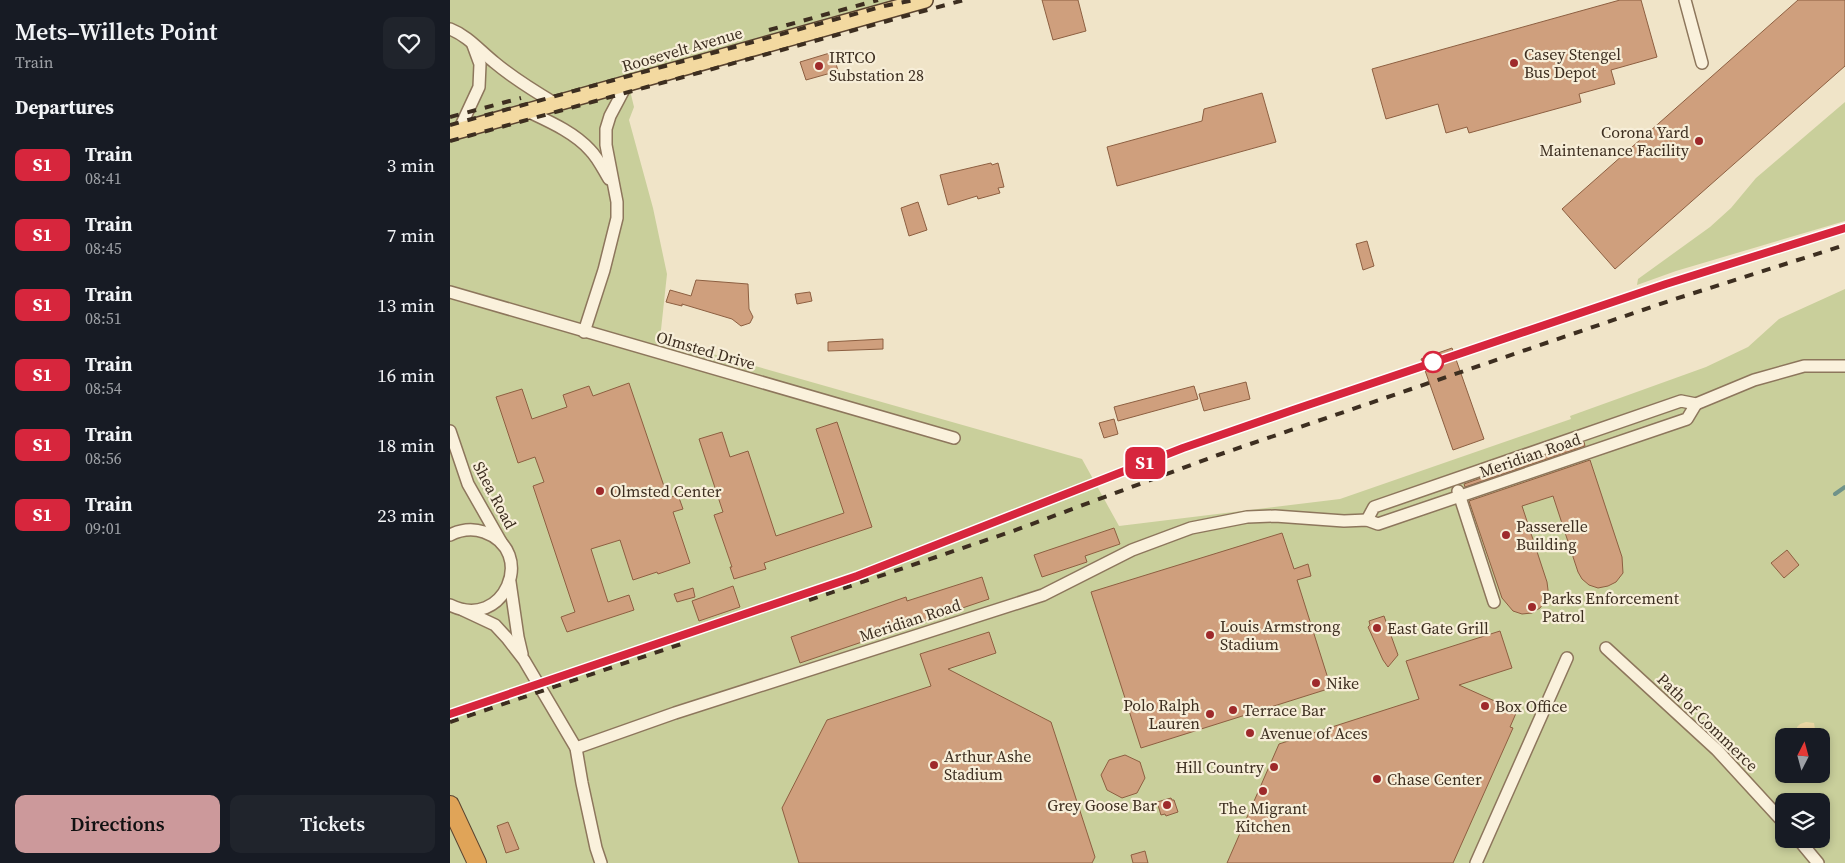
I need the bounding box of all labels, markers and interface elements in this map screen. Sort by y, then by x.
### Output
text: Mets–Willets Point [15,15,218,48]
button: heart [383,17,435,69]
street label: Roosevelt Avenue [619,21,745,77]
place label: Casey Stengel Bus Depot [1524,43,1621,83]
place label: IRTCO Substation 28 [829,46,924,86]
text: Train [15,51,53,73]
marker: Casey Stengel Bus Depot [1508,57,1520,69]
marker: IRTCO Substation 28 [813,60,825,72]
text: Departures [15,94,114,120]
place label: Corona Yard Maintenance Facility [1540,121,1690,161]
marker: Corona Yard Maintenance Facility [1693,135,1705,147]
text: Train [85,141,133,167]
text: S1 [33,152,52,177]
text: 3 min [387,152,435,178]
text: 08:41 [85,167,122,189]
text: Train [85,211,133,237]
text: S1 [33,222,52,247]
text: 7 min [387,222,435,248]
text: 08:45 [85,237,122,259]
text: Train [85,281,133,307]
text: S1 [33,292,52,317]
text: 13 min [377,292,435,318]
text: 08:51 [85,307,122,329]
street label: Olmsted Drive [654,325,758,375]
text: Train [85,351,133,377]
unlabelled marker [1422,351,1444,373]
text: S1 [33,362,52,387]
text: 16 min [377,362,435,388]
text: 08:54 [85,377,122,399]
text: Train [85,421,133,447]
street label: Meridian Road [1477,427,1583,483]
text: S1 [33,432,52,457]
text: 18 min [377,432,435,458]
text: 08:56 [85,447,122,469]
line badge: S1 [1122,447,1168,479]
text: S1 [1135,450,1155,475]
street label: Shea Road [468,457,522,533]
place label: Olmsted Center [610,480,722,502]
marker: Olmsted Center [594,485,606,497]
text: Train [85,491,133,517]
text: S1 [33,502,52,527]
text: 23 min [377,502,435,528]
place label: Passerelle Building [1516,515,1588,555]
text: 09:01 [85,517,122,539]
marker: Passerelle Building [1500,529,1512,541]
place label: Parks Enforcement Patrol [1542,587,1680,627]
street label: Meridian Road [856,593,964,647]
marker: Parks Enforcement Patrol [1526,601,1538,613]
place label: Louis Armstrong Stadium [1220,615,1340,655]
place label: East Gate Grill [1387,617,1489,639]
marker: East Gate Grill [1371,622,1383,634]
marker: Louis Armstrong Stadium [1204,629,1216,641]
street label: Path of Commerce [1653,668,1763,776]
place label: Nike [1326,672,1359,694]
marker: Nike [1310,677,1322,689]
place label: Polo Ralph Lauren [1123,694,1200,734]
place label: Box Office [1495,695,1568,717]
place label: Terrace Bar [1243,699,1326,721]
marker: Box Office [1479,700,1491,712]
marker: Terrace Bar [1227,704,1239,716]
marker: Polo Ralph Lauren [1204,708,1216,720]
place label: Avenue of Aces [1260,722,1368,744]
marker: Avenue of Aces [1244,727,1256,739]
north arrow [1775,728,1830,782]
map controls [1775,728,1830,848]
place label: Arthur Ashe Stadium [944,745,1031,785]
place label: Hill Country [1175,756,1265,778]
marker: Arthur Ashe Stadium [928,759,940,771]
marker: Hill Country [1268,761,1280,773]
place label: Chase Center [1387,768,1482,790]
marker: Chase Center [1371,773,1383,785]
marker: The Migrant Kitchen [1257,785,1269,797]
button: layers [1775,793,1830,848]
place label: Grey Goose Bar [1047,794,1157,816]
button: Directions [15,795,220,853]
button: Tickets [230,795,435,853]
place label: The Migrant Kitchen [1219,797,1308,837]
marker: Grey Goose Bar [1161,799,1173,811]

